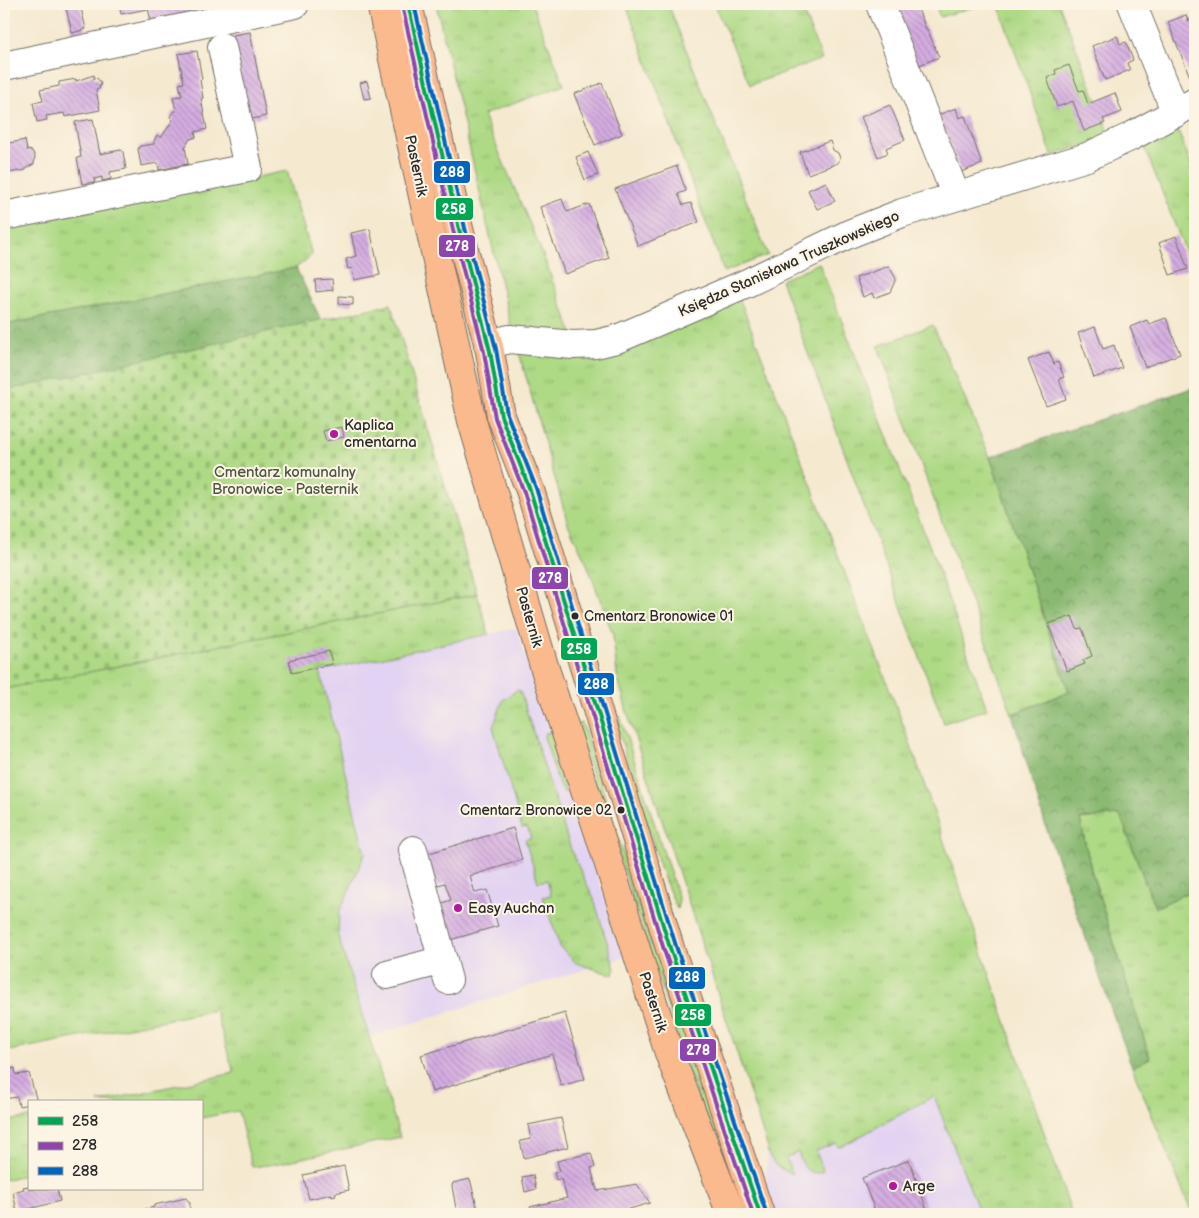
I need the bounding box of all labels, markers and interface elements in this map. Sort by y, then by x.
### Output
street label: Pasternik [400,133,432,199]
line badge: 288 [433,160,471,184]
text: 288 [439,164,465,181]
line badge: 258 [435,197,474,221]
text: 258 [442,201,466,218]
street label: Księdza Stanisława Truszkowskiego [675,206,903,322]
line badge: 278 [438,234,476,258]
text: 278 [445,238,469,255]
place label: Kaplica cmentarna [344,416,417,452]
marker: Kaplica cmentarna [328,428,340,440]
park label: Cmentarz komunalny Bronowice - Pasternik [212,463,359,499]
line badge: 278 [531,566,569,590]
text: 278 [538,570,562,587]
street label: Pasternik [511,584,547,650]
place label: Cmentarz Bronowice 01 [584,608,733,625]
marker: Cmentarz Bronowice 01 [570,611,580,621]
line badge: 258 [560,637,598,661]
text: 258 [567,641,591,658]
line badge: 288 [577,672,615,696]
text: 288 [583,676,609,693]
place label: Cmentarz Bronowice 02 [460,802,613,819]
marker: Cmentarz Bronowice 02 [616,805,626,815]
place label: Easy Auchan [468,899,554,918]
marker: Easy Auchan [452,902,464,914]
line badge: 288 [668,966,706,990]
street label: Pasternik [634,969,672,1035]
text: 288 [674,969,700,986]
line badge: 258 [674,1003,712,1027]
text: 258 [681,1007,705,1024]
line badge: 278 [679,1038,717,1062]
text: 278 [686,1042,710,1059]
legend [28,1100,202,1190]
text: 258 [72,1112,98,1131]
text: 278 [72,1136,97,1155]
text: 288 [72,1162,99,1181]
place label: Arge [903,1177,935,1196]
marker: Arge [887,1180,899,1192]

